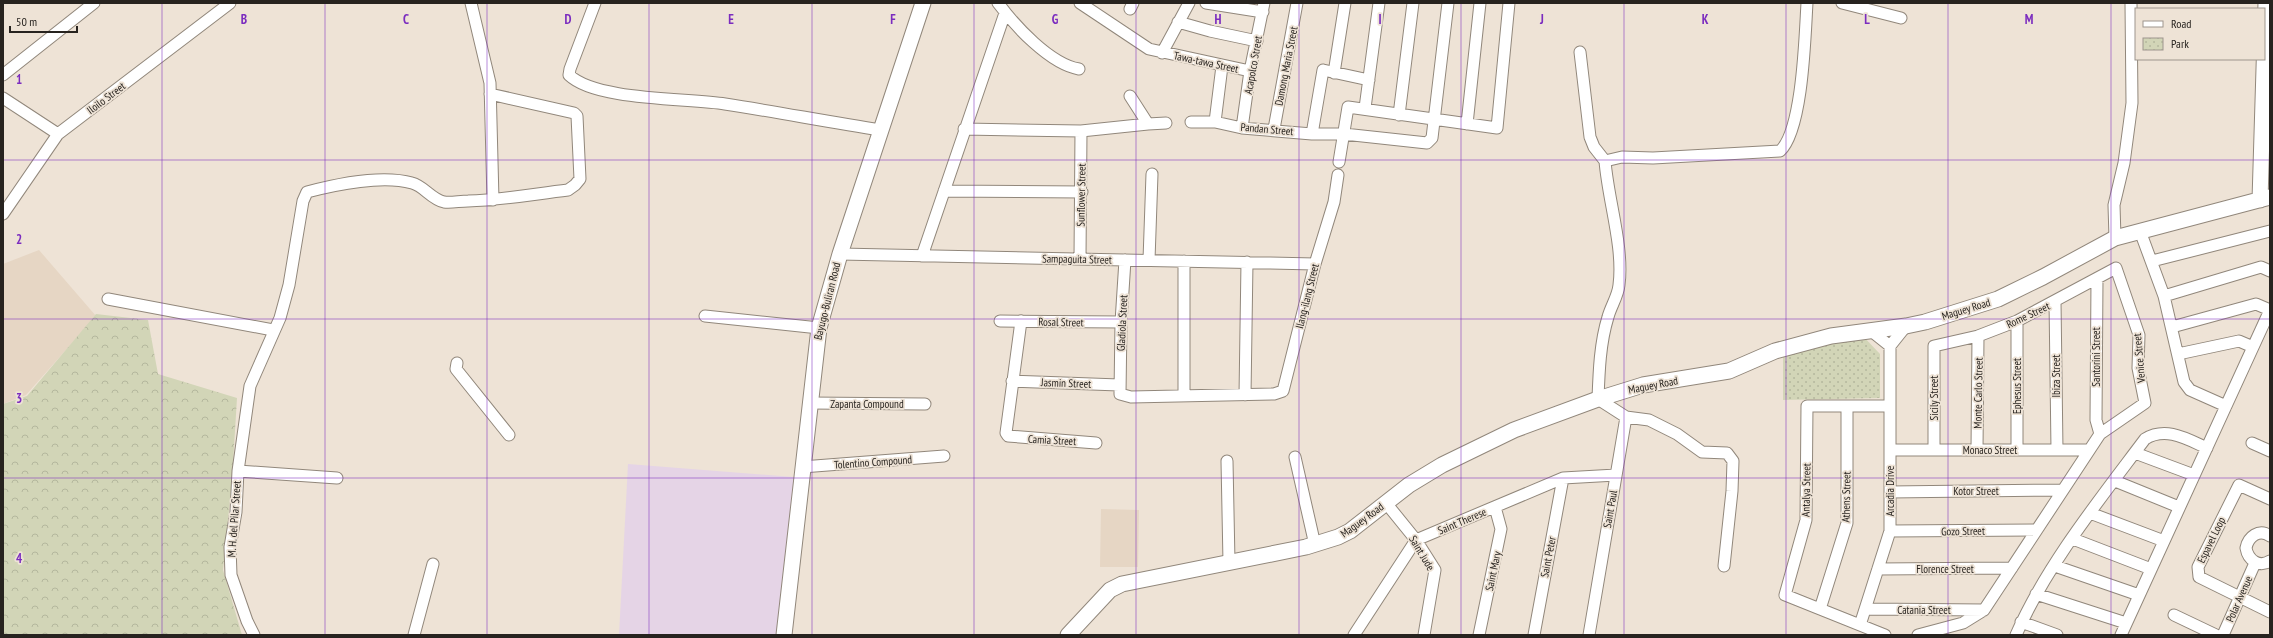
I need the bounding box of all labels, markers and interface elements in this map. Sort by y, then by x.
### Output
scale bar [10,8,77,34]
legend [2135,8,2265,60]
text: B [241,11,247,28]
text: C [403,11,409,28]
text: D [565,11,572,28]
text: E [728,11,734,28]
text: F [890,11,896,28]
text: G [1052,11,1059,28]
text: H [1215,11,1222,28]
text: I [1378,11,1382,28]
text: J [1539,11,1544,28]
text: K [1702,11,1709,28]
text: L [1864,11,1870,28]
text: M [2025,11,2034,28]
text: 50 m [16,14,37,29]
text: Road [2171,16,2191,31]
street label: Damong Maria Street [1271,25,1301,107]
street label: Acapolco Street [1241,35,1265,95]
text: Park [2171,36,2189,51]
street label: Tawa-tawa Street [1172,48,1240,76]
text: 1 [16,71,22,88]
street label: Iloilo Street [84,79,128,117]
street label: Pandan Street [1240,120,1294,138]
street label: Sunflower Street [1073,163,1089,227]
text: 2 [16,231,22,248]
street label: Sampaguita Street [1042,251,1112,267]
street label: Bayugo-Buliran Road [811,261,843,341]
street label: Ilang-ilang Street [1292,262,1322,330]
street label: Gladiola Street [1114,295,1130,351]
street label: Maguey Road [1940,295,1992,323]
street label: Rome Street [2004,299,2052,331]
street label: Rosal Street [1038,315,1084,329]
street label: Santorini Street [2089,327,2103,387]
street label: Venice Street [2130,333,2148,384]
street label: Ibiza Street [2049,354,2063,398]
street label: Monte Carlo Street [1970,357,1986,429]
street label: Ephesus Street [2010,358,2024,414]
street label: Maguey Road [1627,373,1679,397]
street label: Jasmin Street [1040,375,1091,391]
street label: Sicily Street [1927,376,1941,420]
text: 3 [16,390,22,407]
street label: Zapanta Compound [830,397,904,411]
street label: Camia Street [1027,432,1077,448]
street label: Monaco Street [1963,443,2017,457]
street label: Tolentino Compound [833,452,913,472]
street label: Antalya Street [1799,463,1813,517]
street label: Arcadia Drive [1883,465,1897,516]
street label: Athens Street [1839,471,1853,523]
street label: M. H. del Pilar Street [224,480,244,558]
street label: Kotor Street [1953,484,1999,498]
street label: Saint Paul [1600,489,1620,529]
street label: Maguey Road [1338,499,1387,540]
street label: Saint Therese [1436,504,1489,538]
street label: Espavel Loop [2194,514,2228,565]
street label: Gozo Street [1941,524,1985,538]
street label: Saint Jude [1406,533,1438,573]
street label: Saint Peter [1537,535,1559,579]
street label: Saint Mary [1482,549,1504,592]
text: 4 [16,550,23,567]
street label: Florence Street [1916,562,1974,576]
street label: Polar Avenue [2223,573,2256,624]
street label: Catania Street [1897,603,1951,617]

